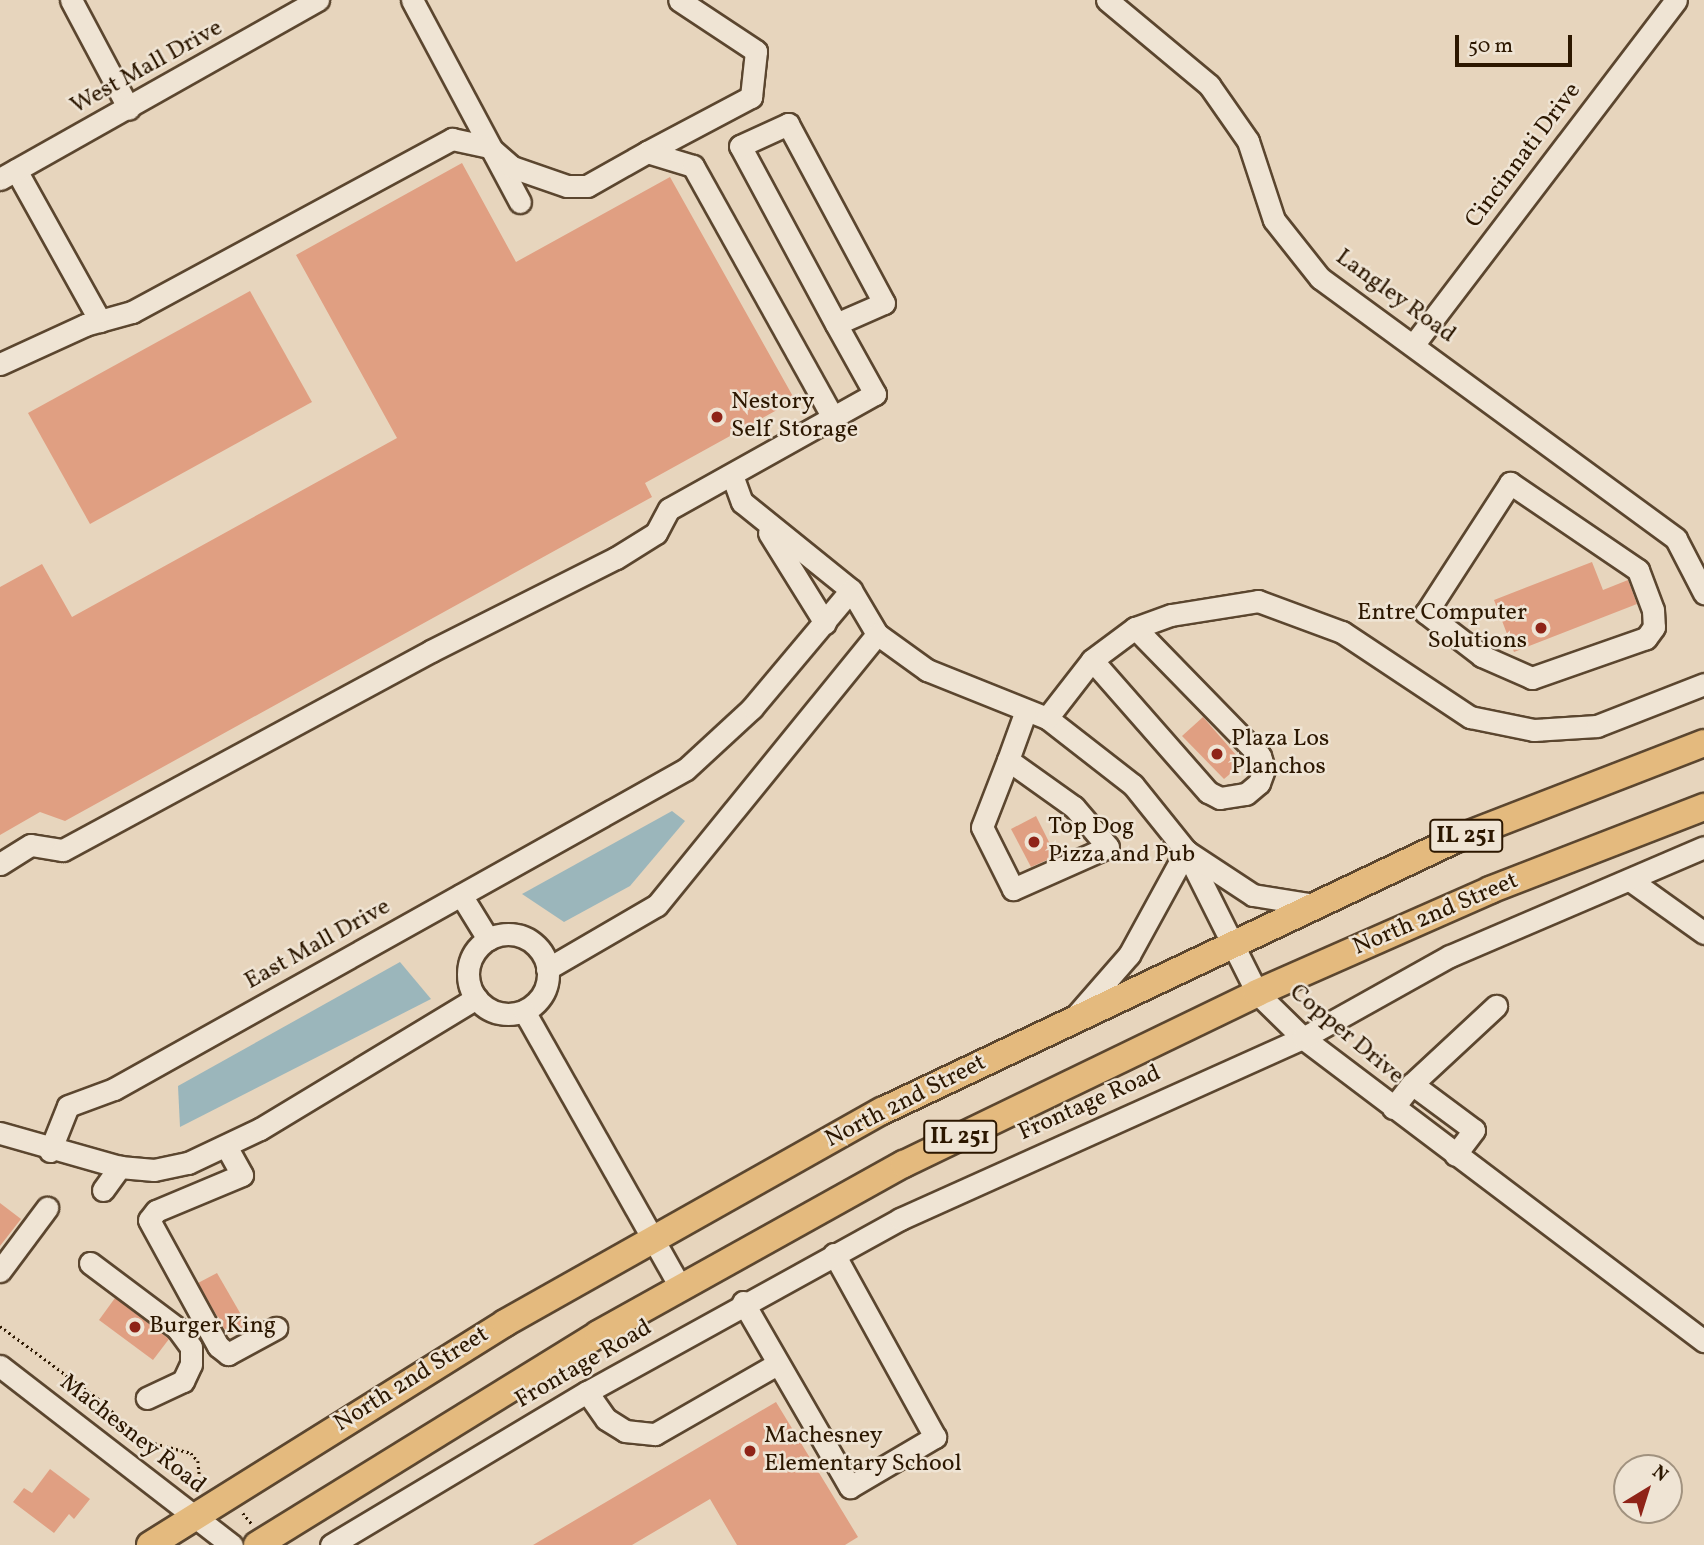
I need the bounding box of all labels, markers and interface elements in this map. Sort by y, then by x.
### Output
street label: West Mall Drive [66,14,228,122]
scale bar [1459,21,1576,65]
text: 50 m [1468,32,1513,61]
street label: Cincinnati Drive [1460,78,1588,234]
street label: Langley Road [1329,244,1461,350]
place label: Nestory Self Storage [731,389,856,445]
marker: Nestory Self Storage [709,409,725,425]
place label: Entre Computer Solutions [1357,600,1527,656]
marker: Entre Computer Solutions [1533,620,1549,636]
place label: Plaza Los Planchos [1231,726,1329,782]
marker: Plaza Los Planchos [1209,746,1225,762]
place label: Top Dog Pizza and Pub [1048,814,1195,870]
road number: IL 251 [1428,816,1504,856]
marker: Top Dog Pizza and Pub [1026,834,1042,850]
street label: North 2nd Street [1349,867,1523,963]
street label: East Mall Drive [240,893,396,997]
street label: Copper Drive [1283,979,1409,1091]
street label: North 2nd Street [821,1049,991,1155]
street label: Frontage Road [1014,1060,1166,1148]
road number: IL 251 [922,1118,998,1156]
place label: Burger King [149,1313,276,1341]
street label: Frontage Road [511,1314,657,1416]
marker: Burger King [127,1319,143,1335]
street label: North 2nd Street [329,1321,495,1439]
street label: Machesney Road [53,1369,211,1501]
place label: Machesney Elementary School [764,1423,962,1479]
marker: Machesney Elementary School [742,1443,758,1459]
north arrow [1613,1454,1683,1524]
text: N [1646,1460,1673,1489]

